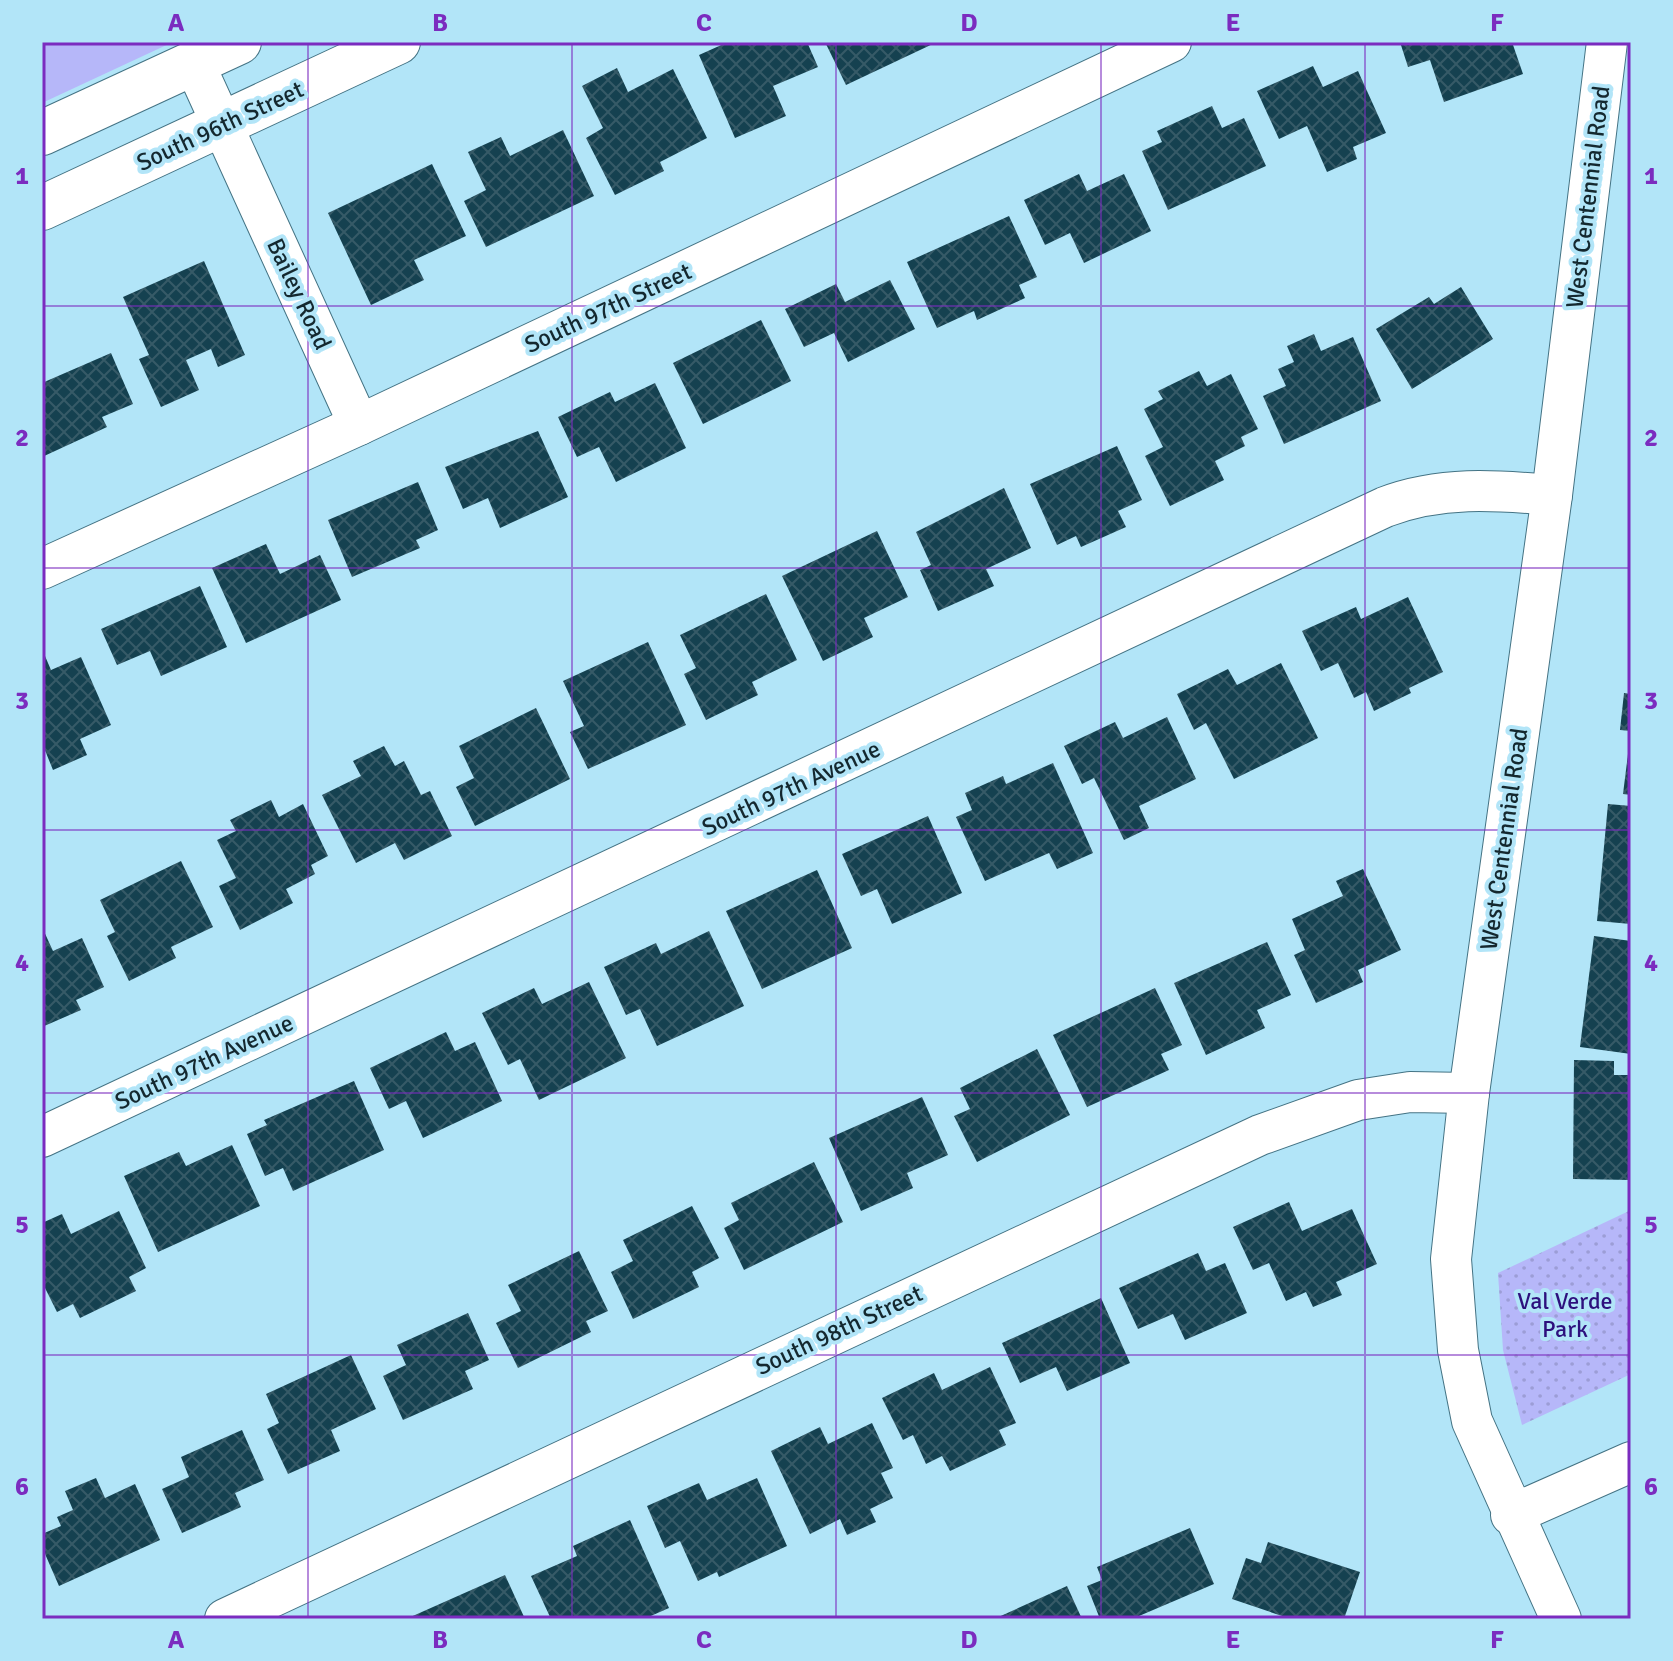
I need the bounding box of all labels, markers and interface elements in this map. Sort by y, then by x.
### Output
text: A [168,7,185,39]
text: B [432,7,448,39]
text: C [696,7,712,39]
text: D [960,7,978,39]
text: E [1226,7,1240,39]
text: F [1490,7,1504,39]
street label: South 96th Street [132,74,308,178]
street label: West Centennial Road [1559,84,1617,310]
text: 1 [15,160,29,192]
text: 1 [1644,160,1658,192]
street label: Bailey Road [260,233,338,355]
street label: South 97th Street [520,256,696,360]
text: 2 [15,422,29,454]
text: 2 [1644,422,1658,454]
text: 3 [15,685,29,717]
text: 3 [1644,685,1658,717]
street label: West Centennial Road [1474,726,1534,952]
street label: South 97th Avenue [697,734,885,842]
text: 4 [15,947,29,979]
text: 4 [1644,947,1658,979]
street label: South 97th Avenue [110,1008,298,1116]
text: 5 [15,1209,29,1241]
text: 5 [1644,1209,1658,1241]
street label: South 98th Street [751,1278,927,1382]
park label: Val Verde Park [1517,1286,1613,1344]
text: 6 [15,1471,29,1503]
text: 6 [1644,1471,1658,1503]
text: A [168,1624,185,1656]
text: B [432,1624,448,1656]
text: C [696,1624,712,1656]
text: D [960,1624,978,1656]
text: E [1226,1624,1240,1656]
text: F [1490,1624,1504,1656]

